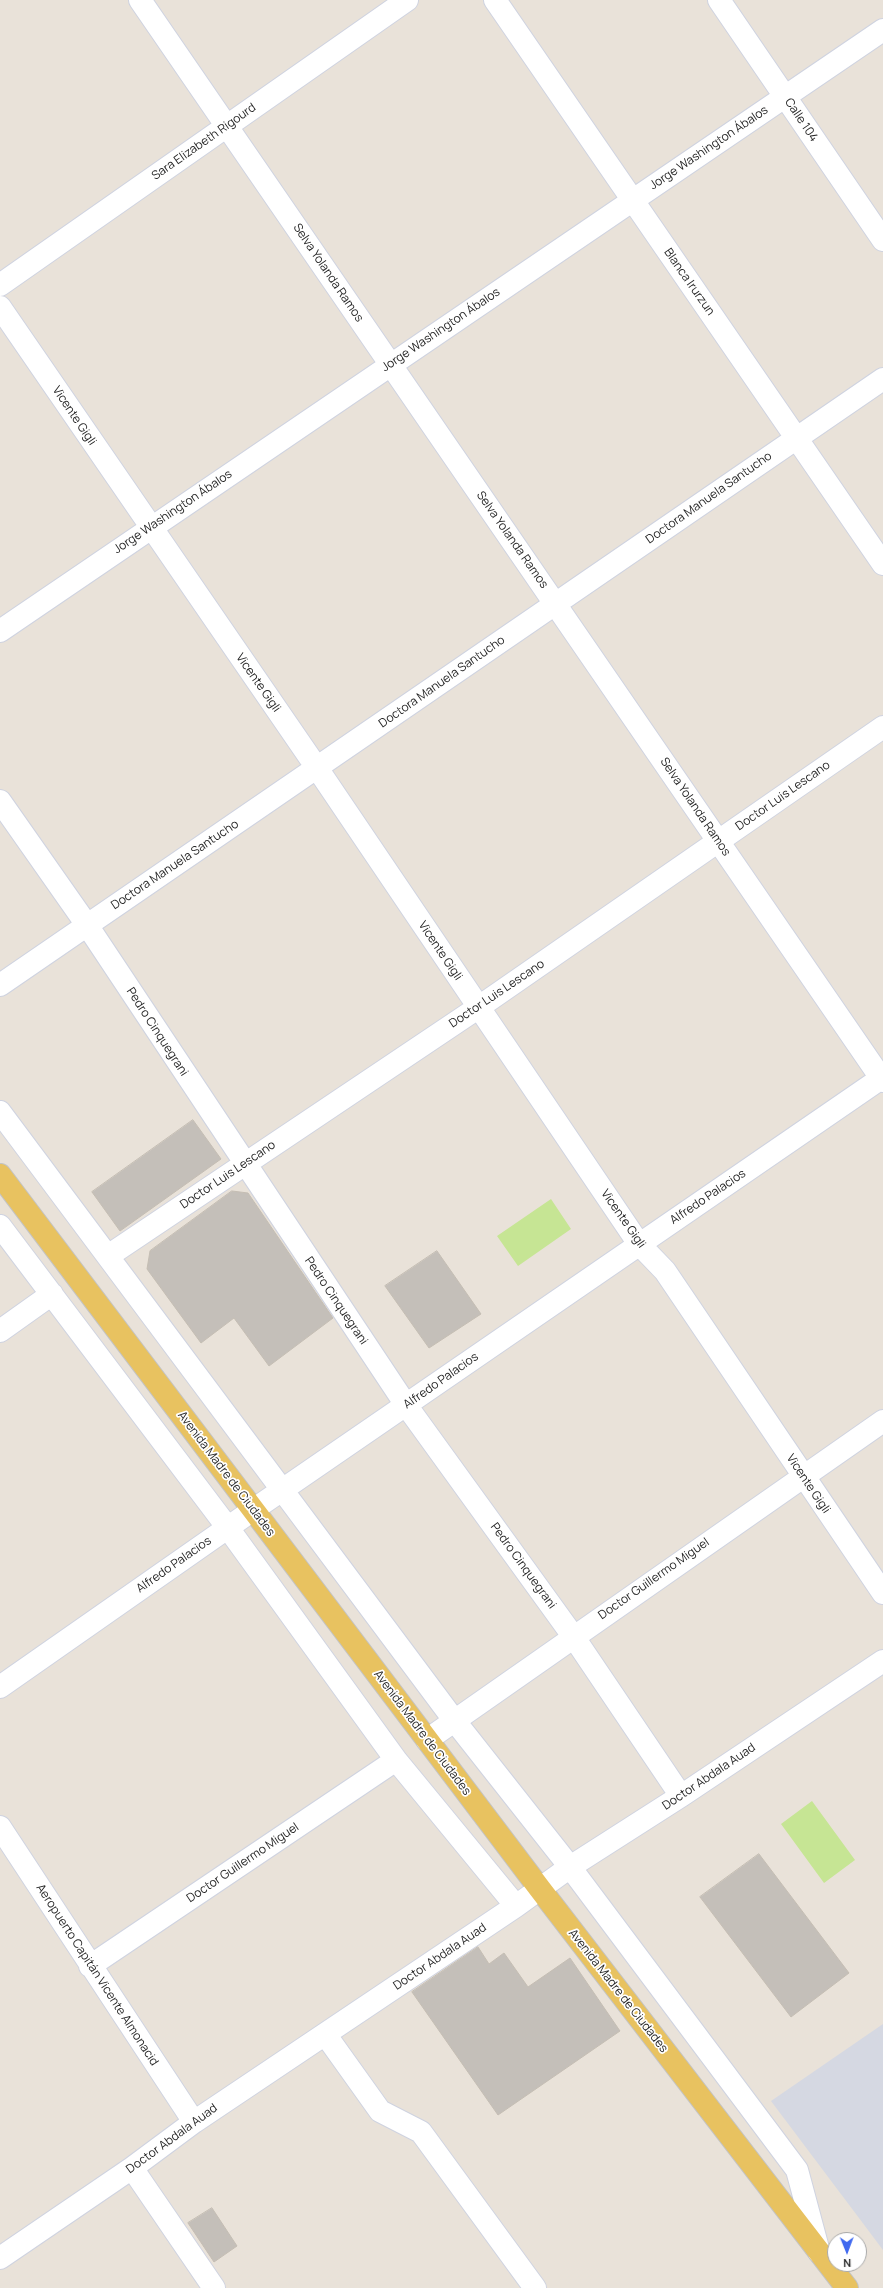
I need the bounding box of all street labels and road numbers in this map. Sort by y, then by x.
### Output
street label: Calle 104 [781,96,821,144]
street label: Sara Elizabeth Rigourd [149,101,259,183]
street label: Jorge Washington Ábalos [647,103,771,193]
street label: Selva Yolanda Ramos [290,221,366,325]
street label: Blanca Irurzun [661,246,717,318]
street label: Jorge Washington Ábalos [379,285,503,375]
street label: Vicente Gigli [49,384,99,448]
street label: Doctora Manuela Santucho [643,449,775,547]
street label: Jorge Washington Ábalos [111,467,235,557]
street label: Selva Yolanda Ramos [473,489,551,591]
street label: Doctora Manuela Santucho [376,633,508,731]
street label: Vicente Gigli [233,651,283,715]
street label: Selva Yolanda Ramos [657,755,733,859]
street label: Doctor Luis Lescano [733,758,833,834]
street label: Doctora Manuela Santucho [109,817,241,913]
street label: Vicente Gigli [415,919,465,983]
street label: Doctor Luis Lescano [447,957,547,1031]
street label: Pedro Cinquegrani [123,985,191,1079]
street label: Doctor Luis Lescano [178,1138,278,1212]
street label: Alfredo Palacios [667,1166,749,1228]
street label: Vicente Gigli [598,1187,648,1251]
street label: Pedro Cinquegrani [301,1254,371,1348]
street label: Alfredo Palacios [401,1350,481,1412]
street label: Avenida Madre de Ciudades [174,1409,278,1539]
street label: Vicente Gigli [783,1452,833,1516]
street label: Pedro Cinquegrani [487,1520,559,1612]
street label: Alfredo Palacios [134,1534,214,1596]
street label: Doctor Guillermo Miguel [596,1535,712,1623]
street label: Avenida Madre de Ciudades [370,1668,474,1798]
street label: Doctor Abdala Auad [660,1741,758,1813]
street label: Doctor Guillermo Miguel [184,1820,302,1906]
street label: Aeropuerto Capitán Vicente Almonacid [33,1881,161,2069]
street label: Doctor Abdala Auad [391,1921,489,1993]
street label: Avenida Madre de Ciudades [565,1926,671,2056]
street label: Doctor Abdala Auad [124,2101,220,2177]

